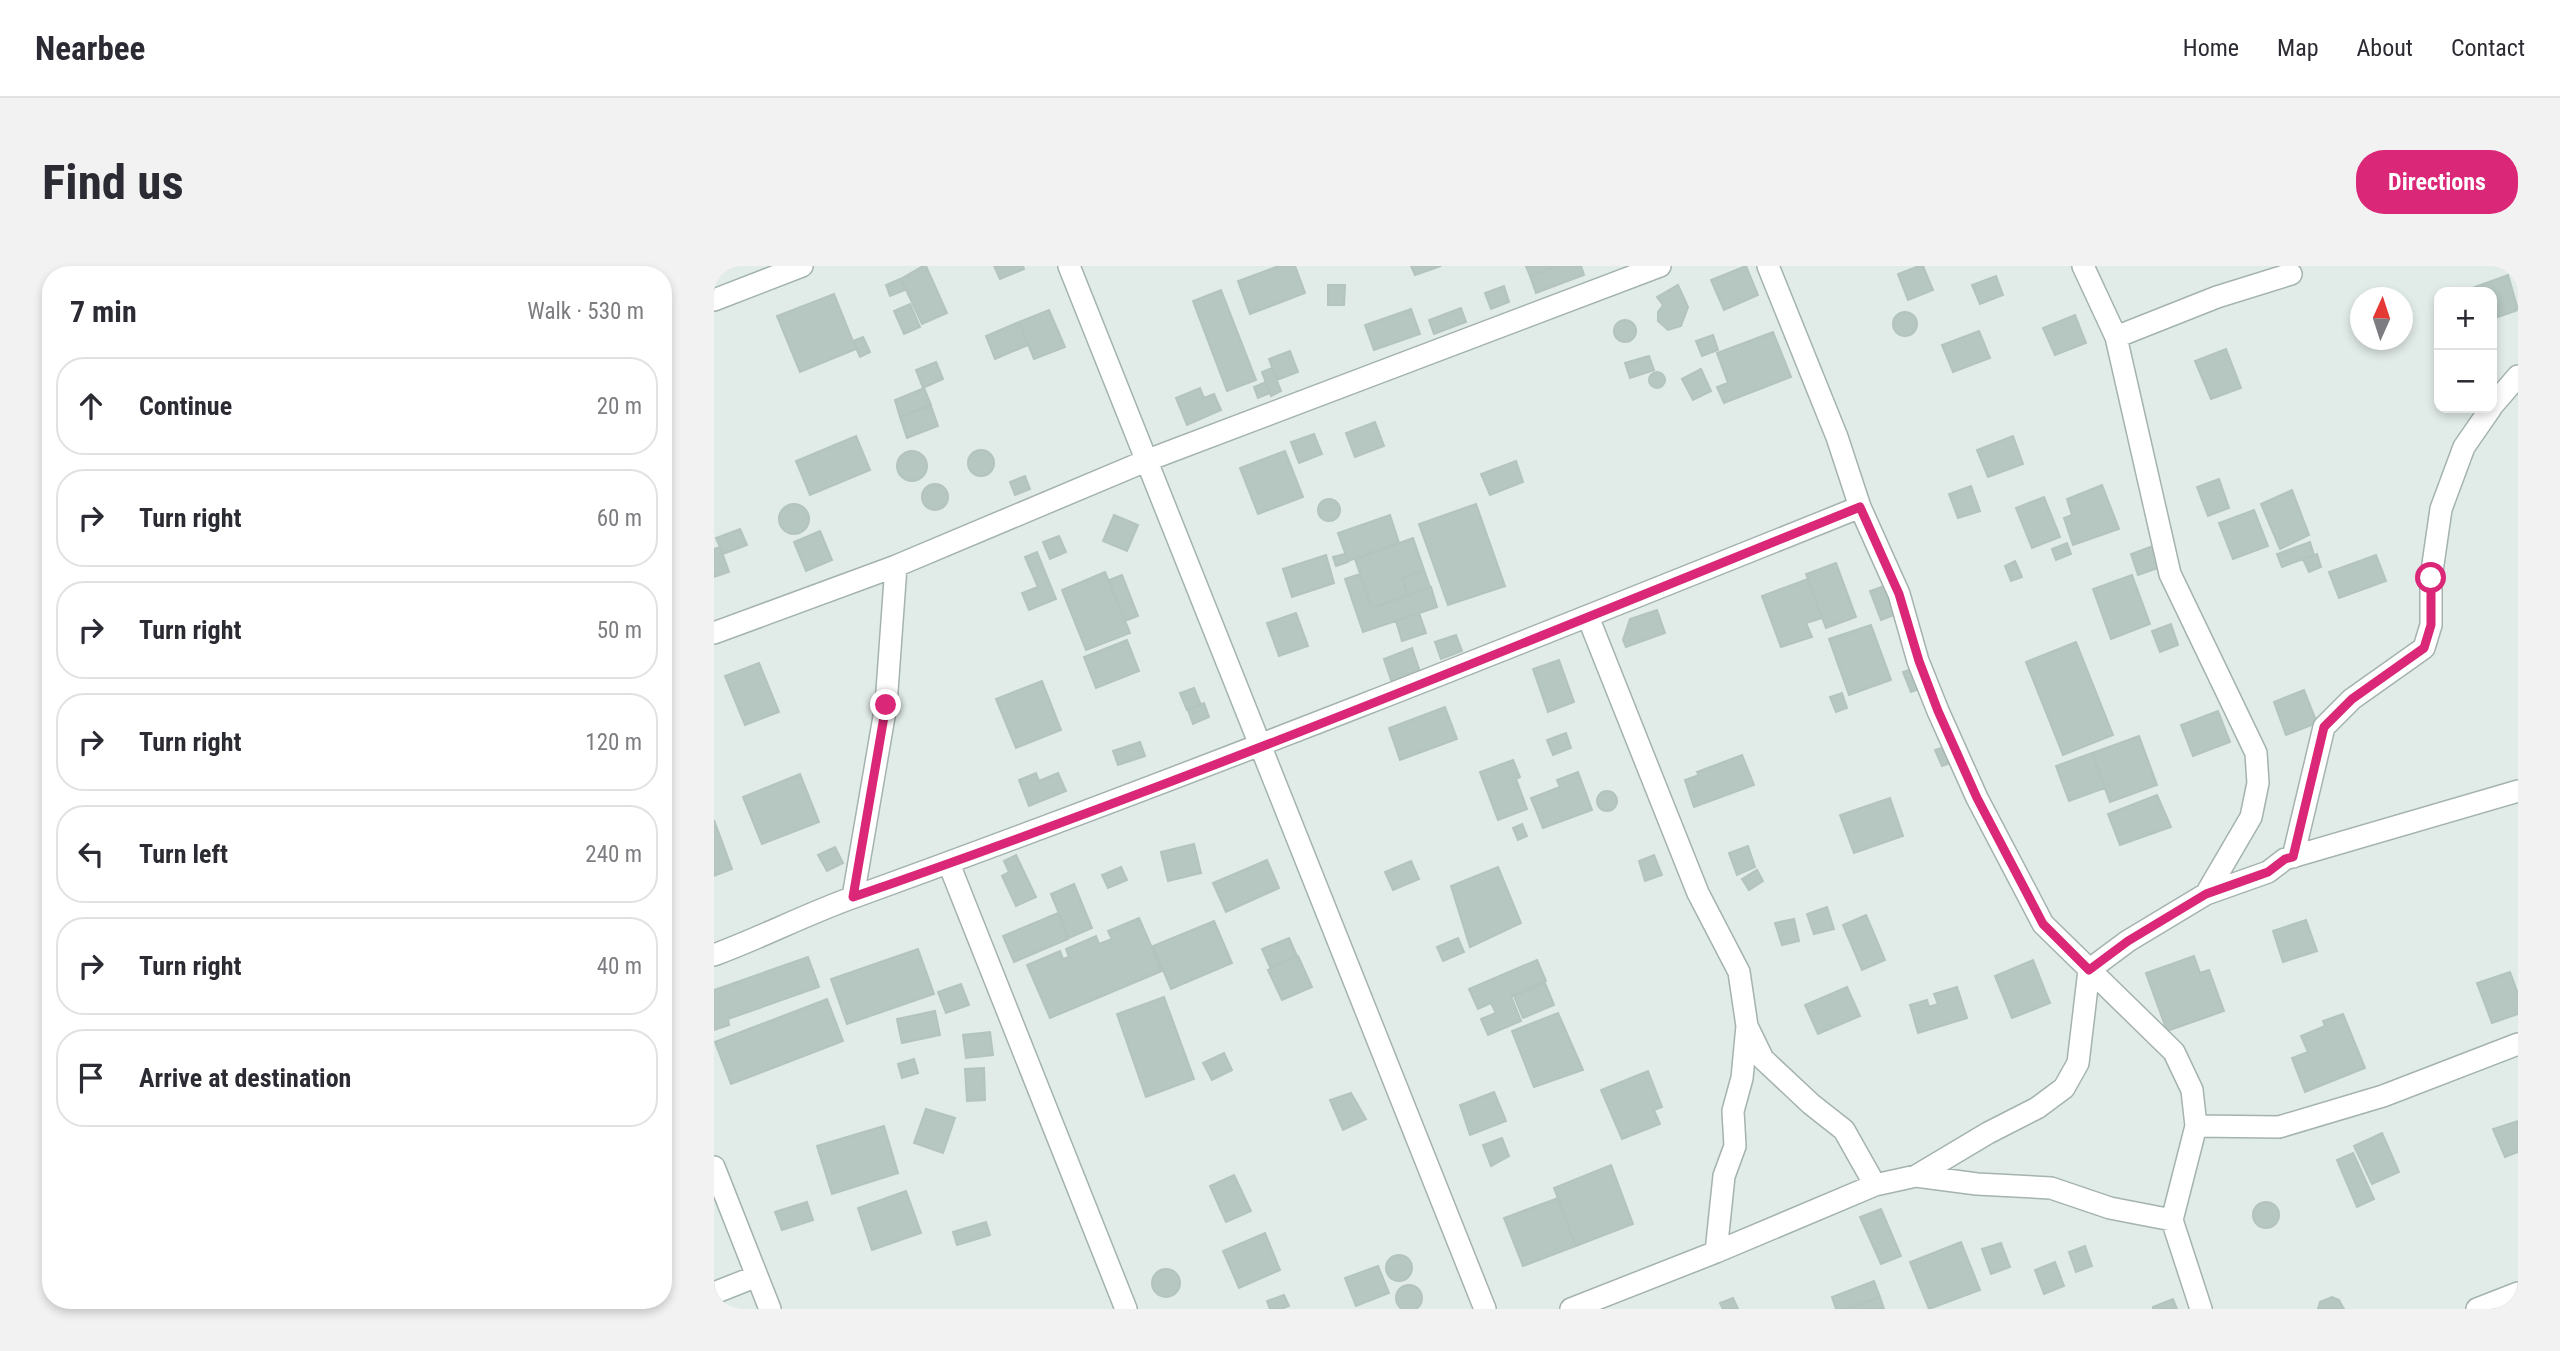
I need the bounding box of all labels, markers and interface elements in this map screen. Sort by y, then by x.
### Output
text: Nearbee [35,29,145,68]
text: Home [2183,34,2239,62]
text: Map [2277,34,2319,62]
text: About [2357,34,2413,62]
text: Contact [2451,34,2525,62]
button: Directions [2356,150,2518,214]
text: Find us [42,154,184,211]
north arrow [2350,287,2413,350]
map controls [2434,287,2497,413]
button: + [2434,287,2497,350]
text: 7 min [70,294,137,329]
text: Walk · 530 m [527,298,644,325]
button: − [2434,350,2497,413]
icon: ahead [72,387,110,425]
text: Continue [139,391,232,421]
text: 20 m [597,393,642,420]
icon: right [72,499,110,537]
text: Turn right [139,503,241,533]
text: 60 m [597,505,642,532]
route start [2415,562,2446,593]
icon: right [72,611,110,649]
text: Turn right [139,615,241,645]
text: 50 m [597,617,642,644]
route end [870,689,901,720]
icon: right [72,723,110,761]
text: Turn right [139,727,241,757]
text: 120 m [585,729,642,756]
icon: left [72,835,110,873]
text: Turn left [139,839,228,869]
text: 240 m [585,841,642,868]
icon: right [72,947,110,985]
text: Turn right [139,951,241,981]
text: 40 m [597,953,642,980]
icon: arrive [72,1059,110,1097]
text: Arrive at destination [139,1063,351,1093]

